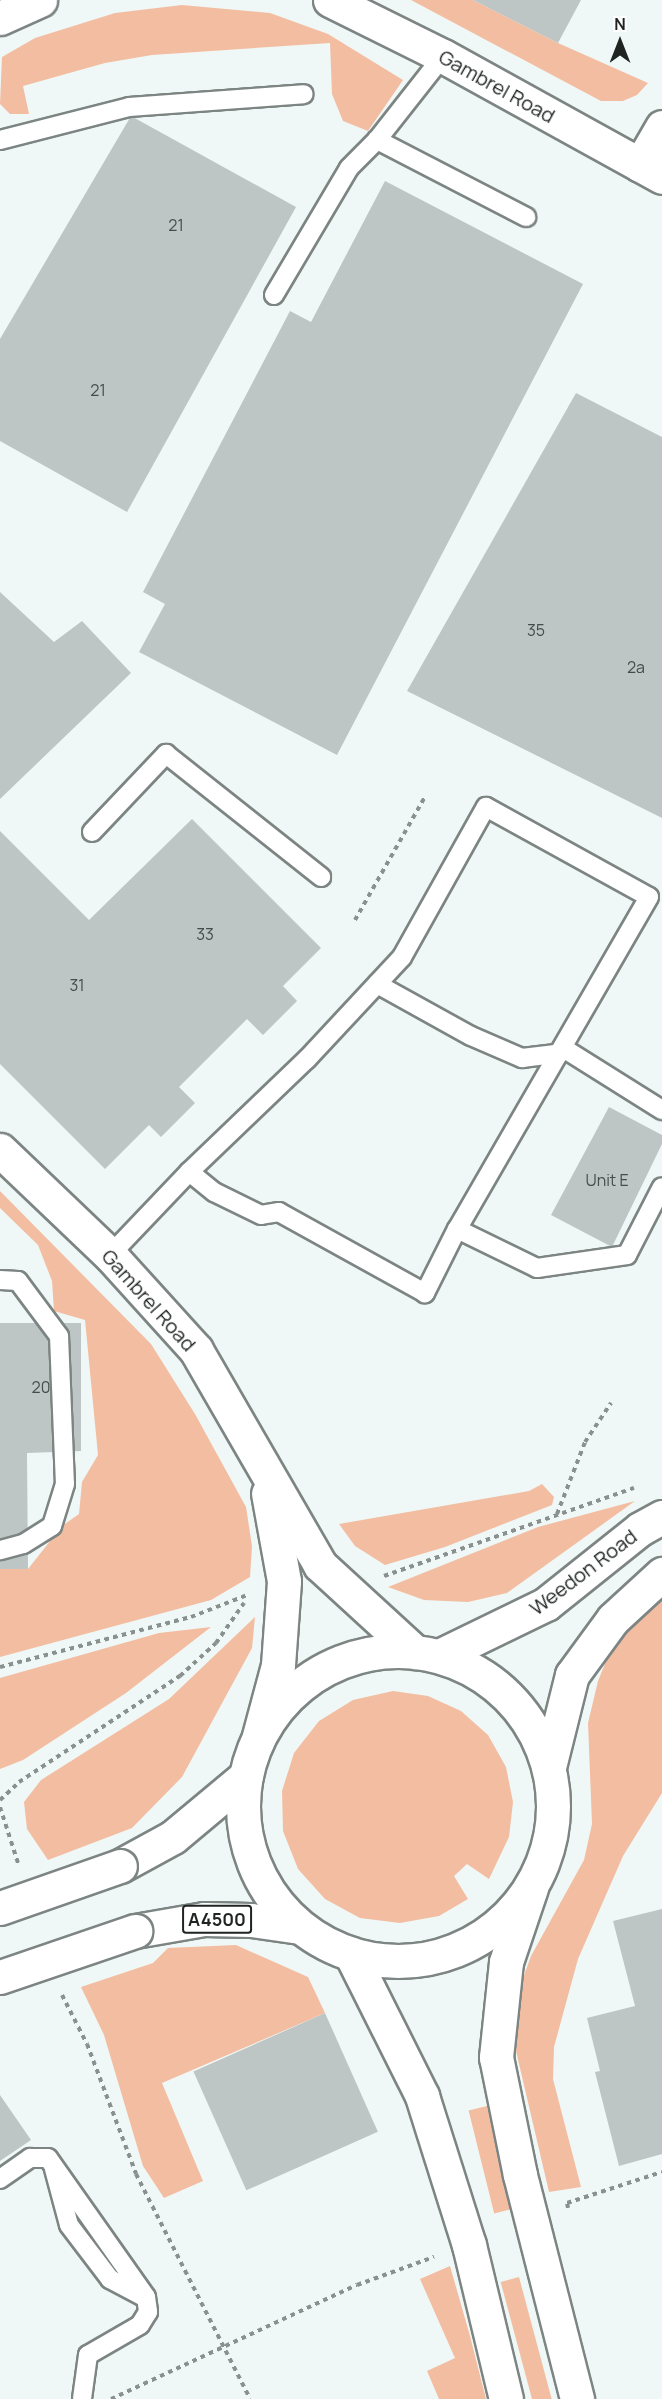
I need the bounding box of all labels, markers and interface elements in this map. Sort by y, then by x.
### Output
north arrow [590,12,650,72]
text: N [614,13,626,35]
street label: Gambrel Road [435,44,559,128]
house number: 21 [168,215,184,235]
house number: 21 [90,380,106,400]
house number: 35 [527,620,545,640]
house number: 2a [627,657,645,677]
house number: 33 [196,924,214,944]
house number: 31 [69,975,85,995]
house number: Unit E [585,1170,629,1190]
street label: Gambrel Road [97,1244,201,1356]
house number: 20 [32,1377,50,1397]
street label: Weedon Road [525,1524,641,1620]
road number: A4500 [181,1904,253,1934]

